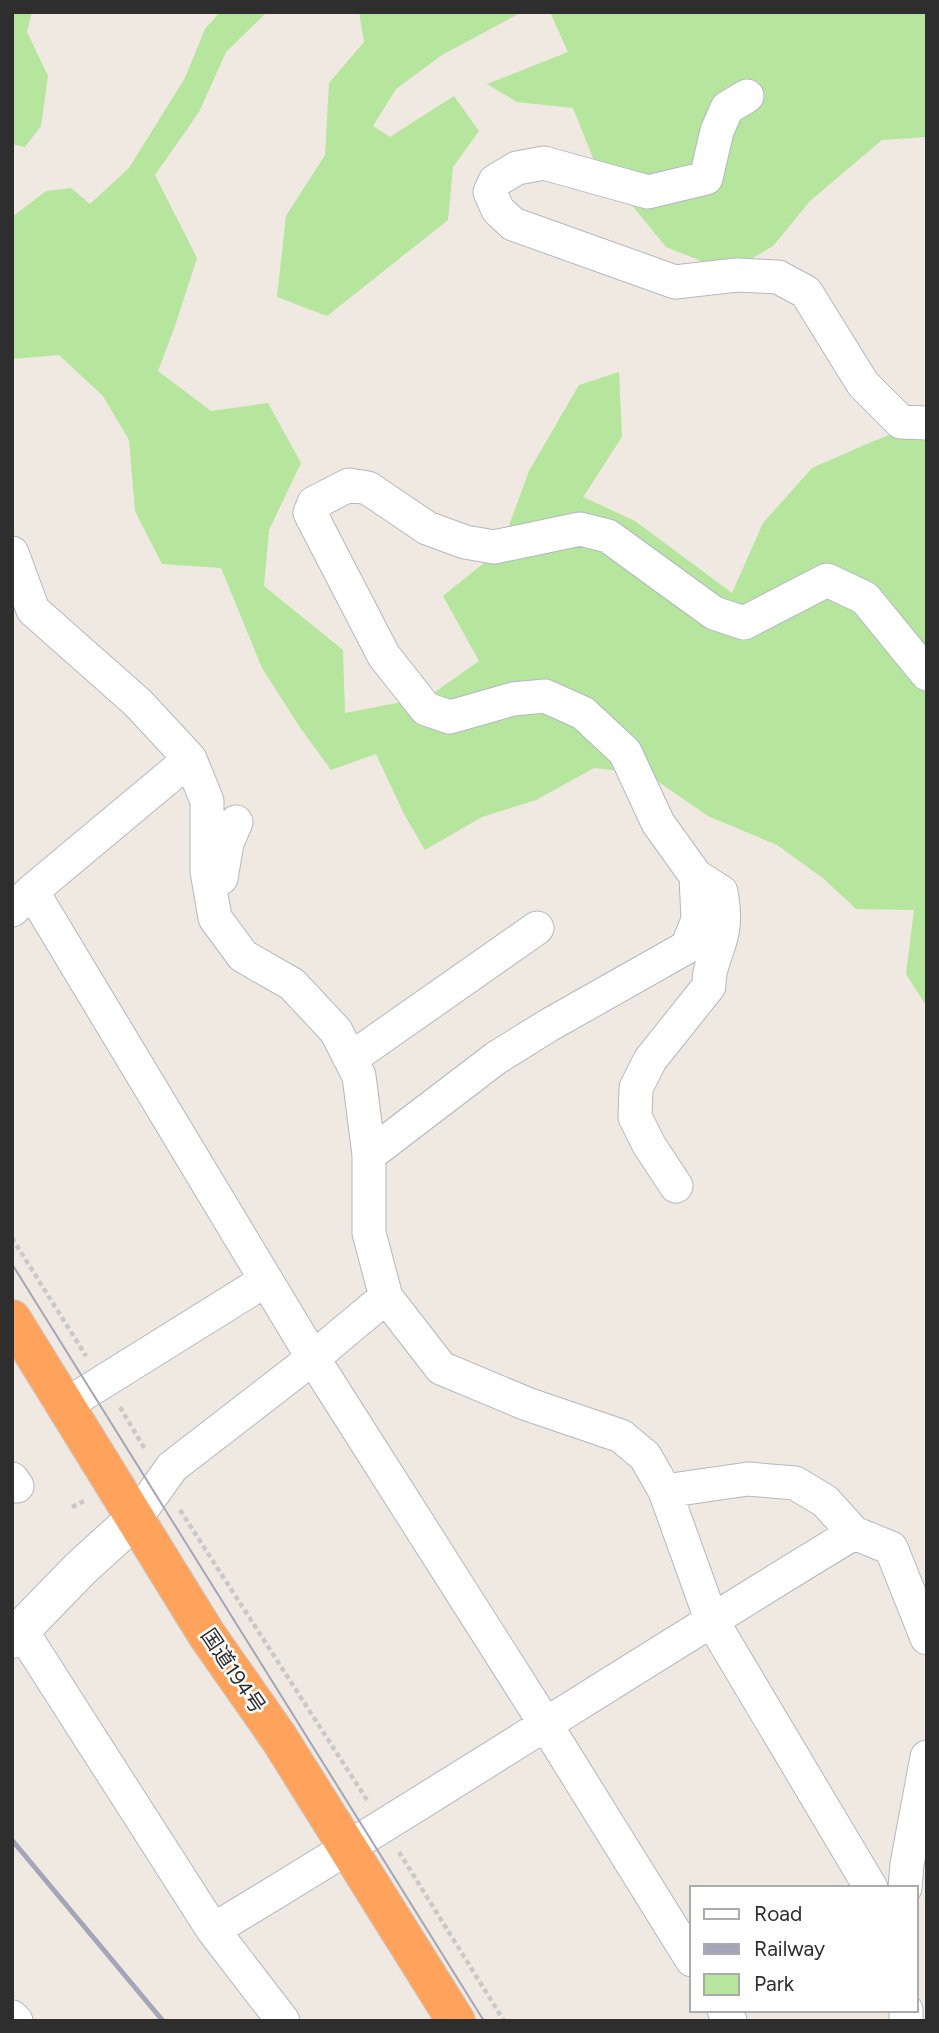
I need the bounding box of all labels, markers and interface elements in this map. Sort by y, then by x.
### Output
street label: 国道194号 [196,1624,271,1718]
legend [690,1886,918,2012]
text: Road [754,1901,802,1926]
text: Railway [754,1936,825,1961]
text: Park [754,1971,795,1996]

